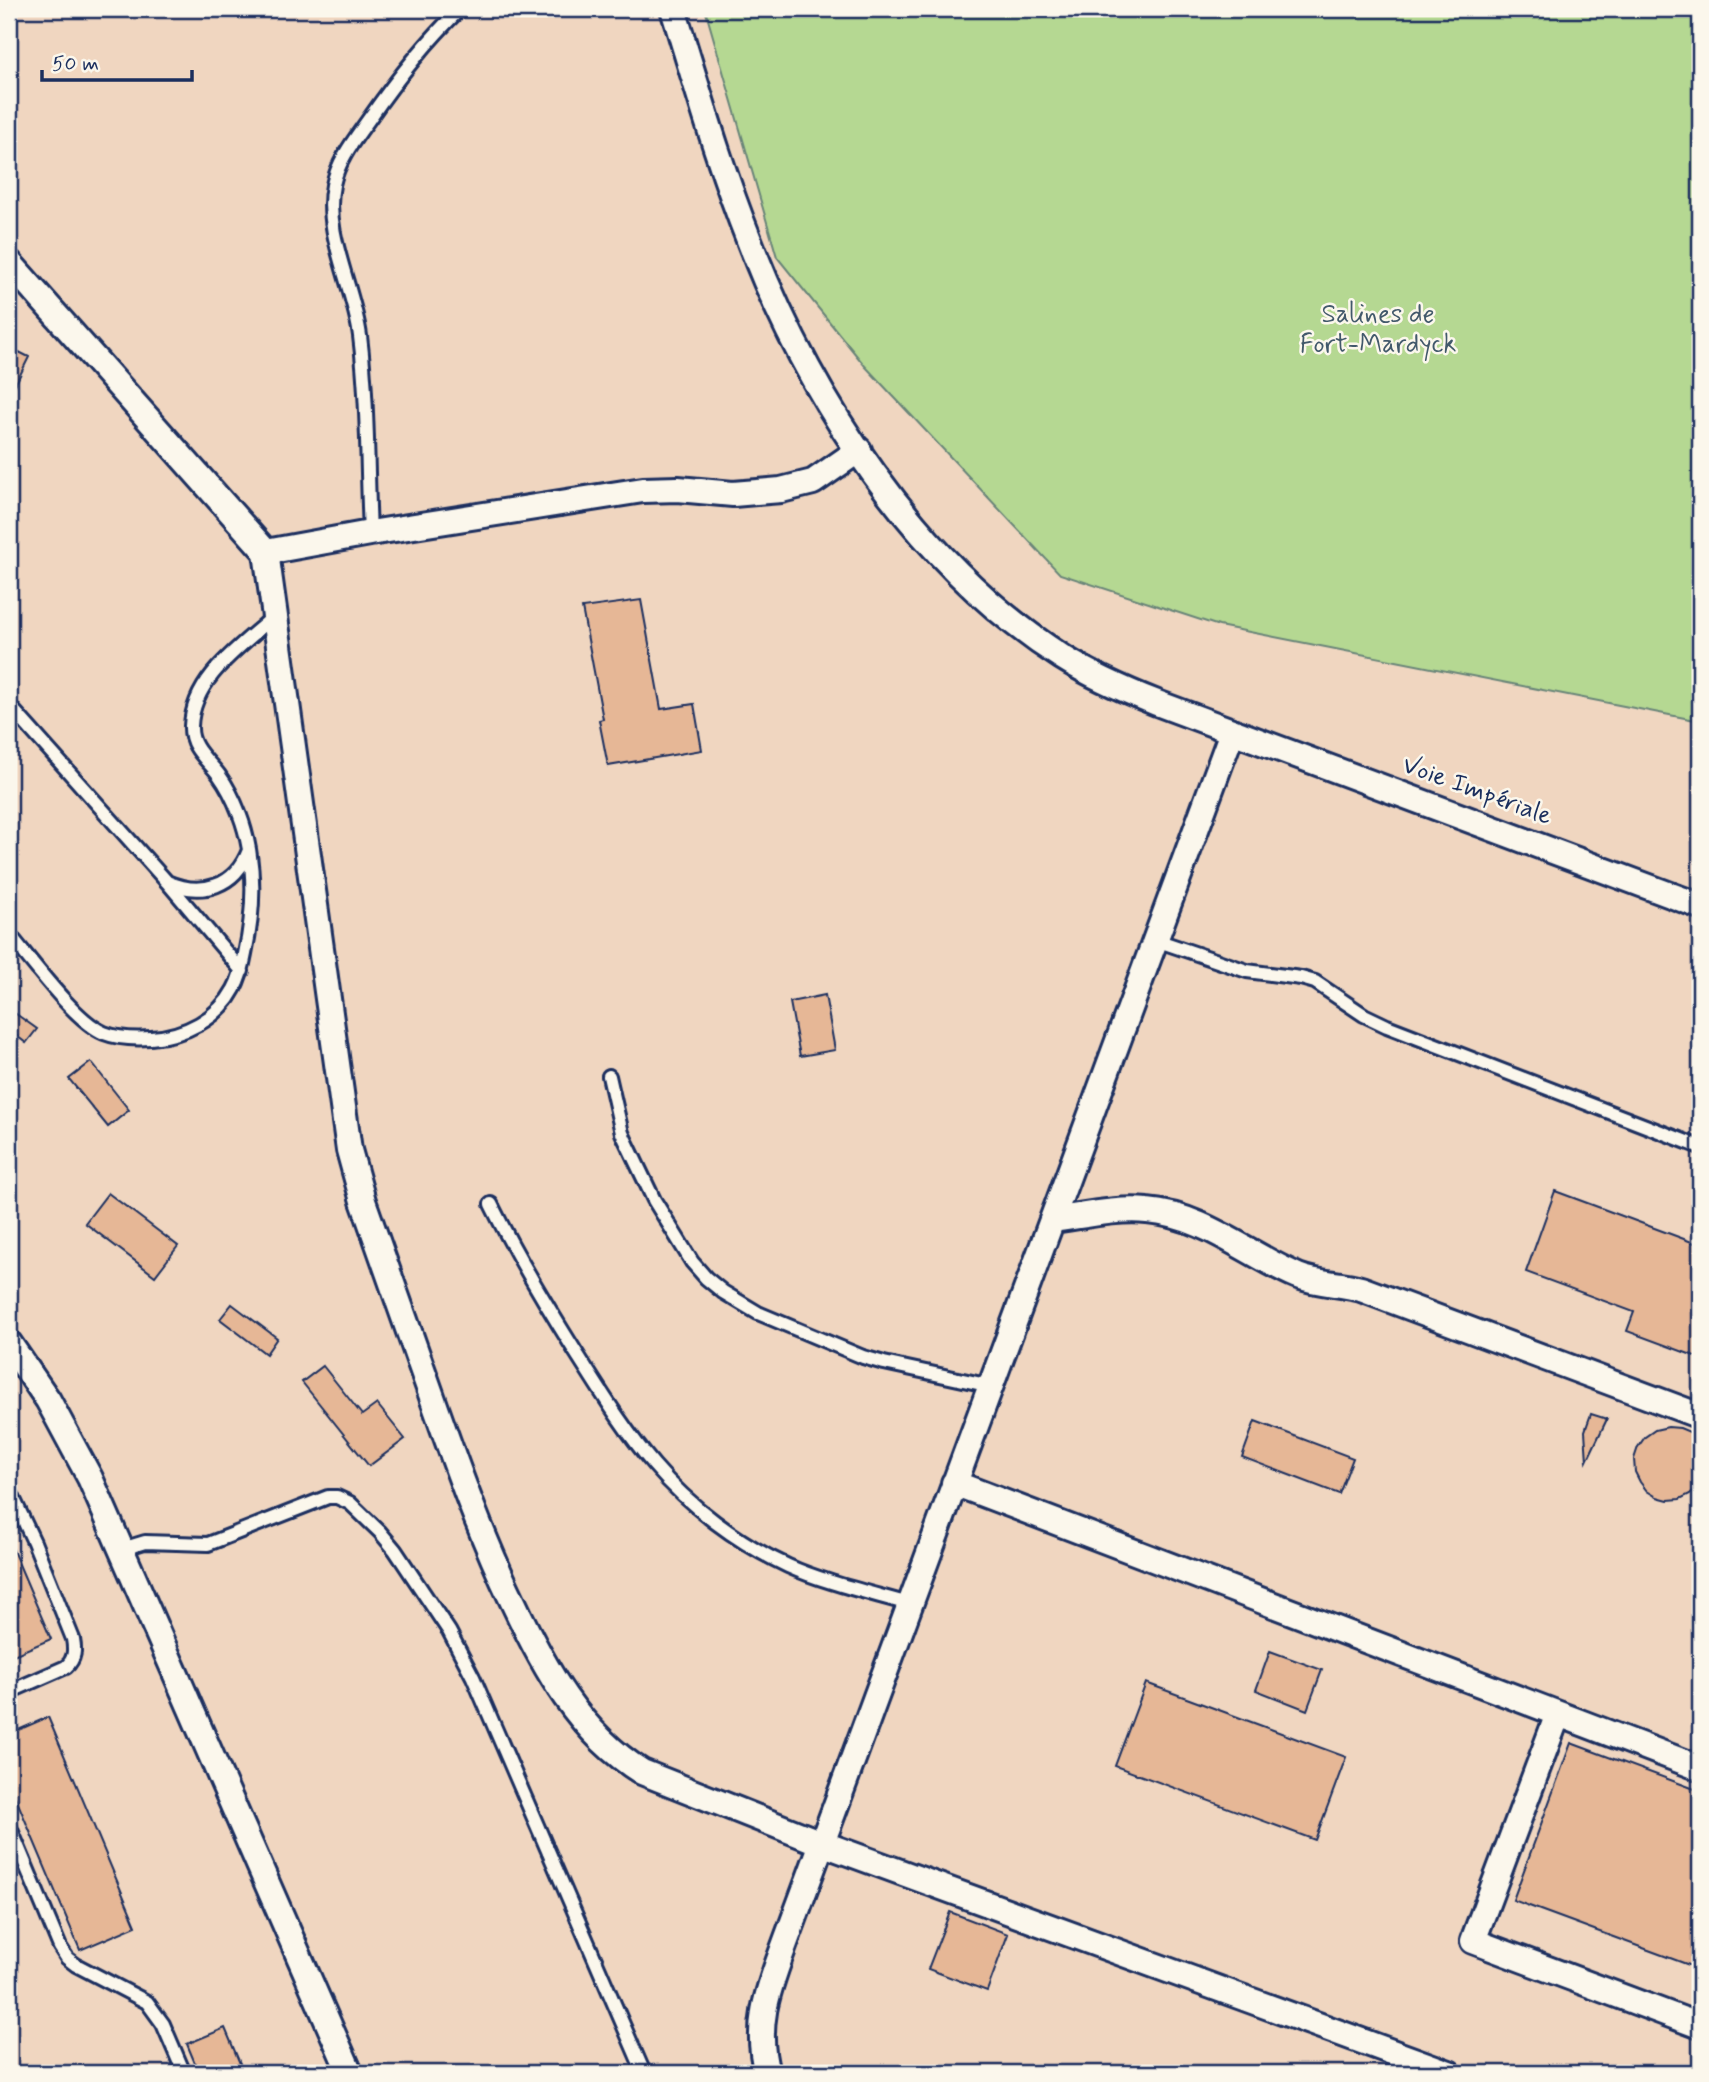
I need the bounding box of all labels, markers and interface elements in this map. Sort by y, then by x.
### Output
scale bar [42,38,192,82]
text: 50 m [52,50,99,78]
park label: Salines de Fort-Mardyck [1300,298,1456,362]
street label: Voie Impériale [1397,748,1557,834]

